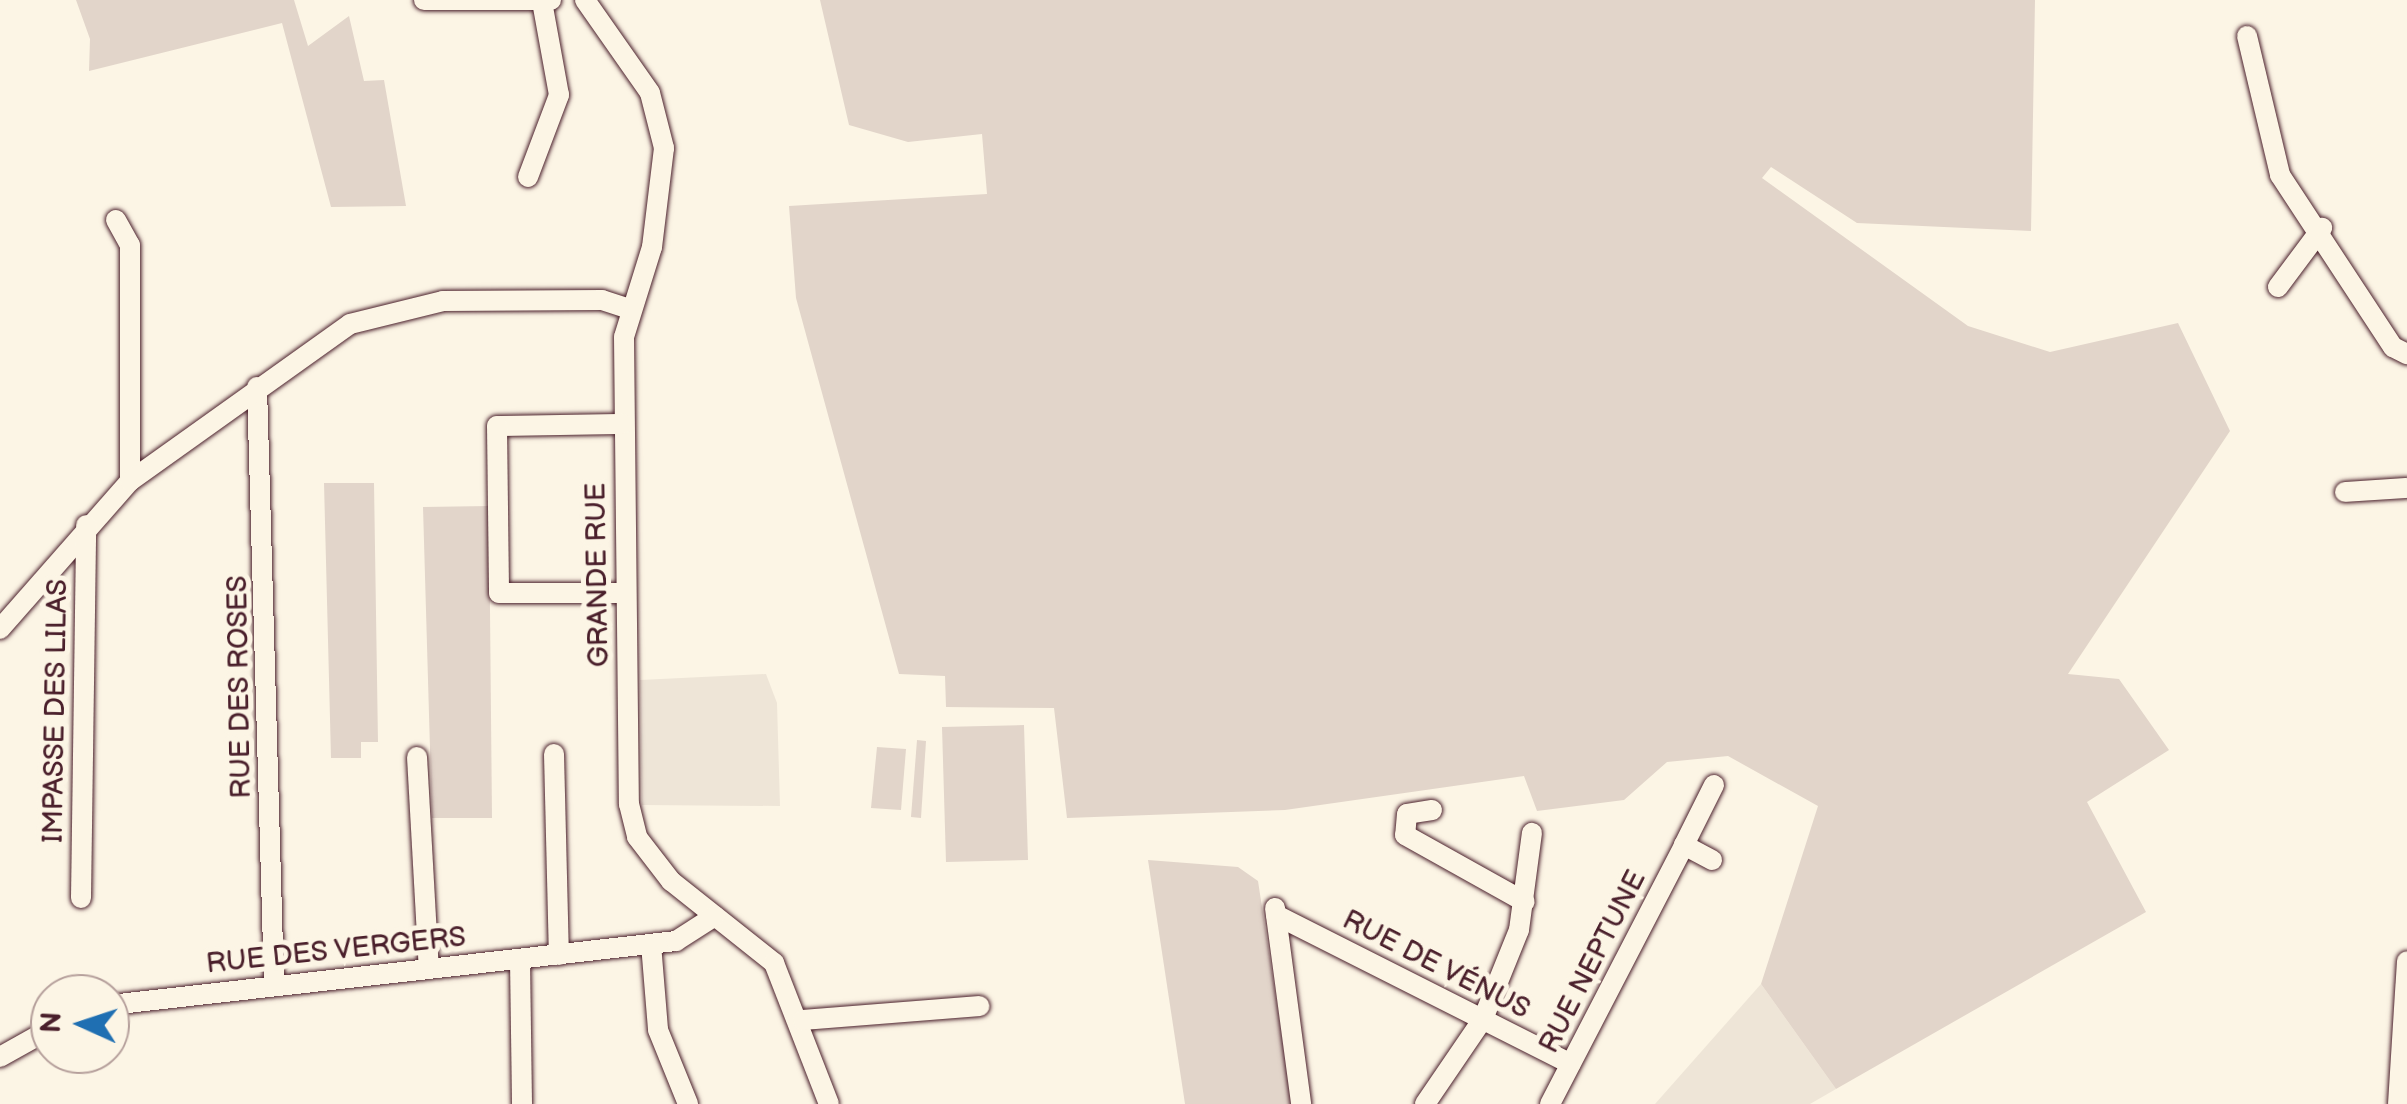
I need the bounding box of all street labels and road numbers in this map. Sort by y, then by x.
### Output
street label: GRANDE RUE [580,483,616,667]
street label: RUE DES ROSES [221,575,259,799]
street label: IMPASSE DES LILAS [37,579,75,843]
street label: RUE NEPTUNE [1533,865,1653,1059]
street label: RUE DE VÉNUS [1336,903,1536,1027]
street label: RUE DES VERGERS [204,921,468,981]

